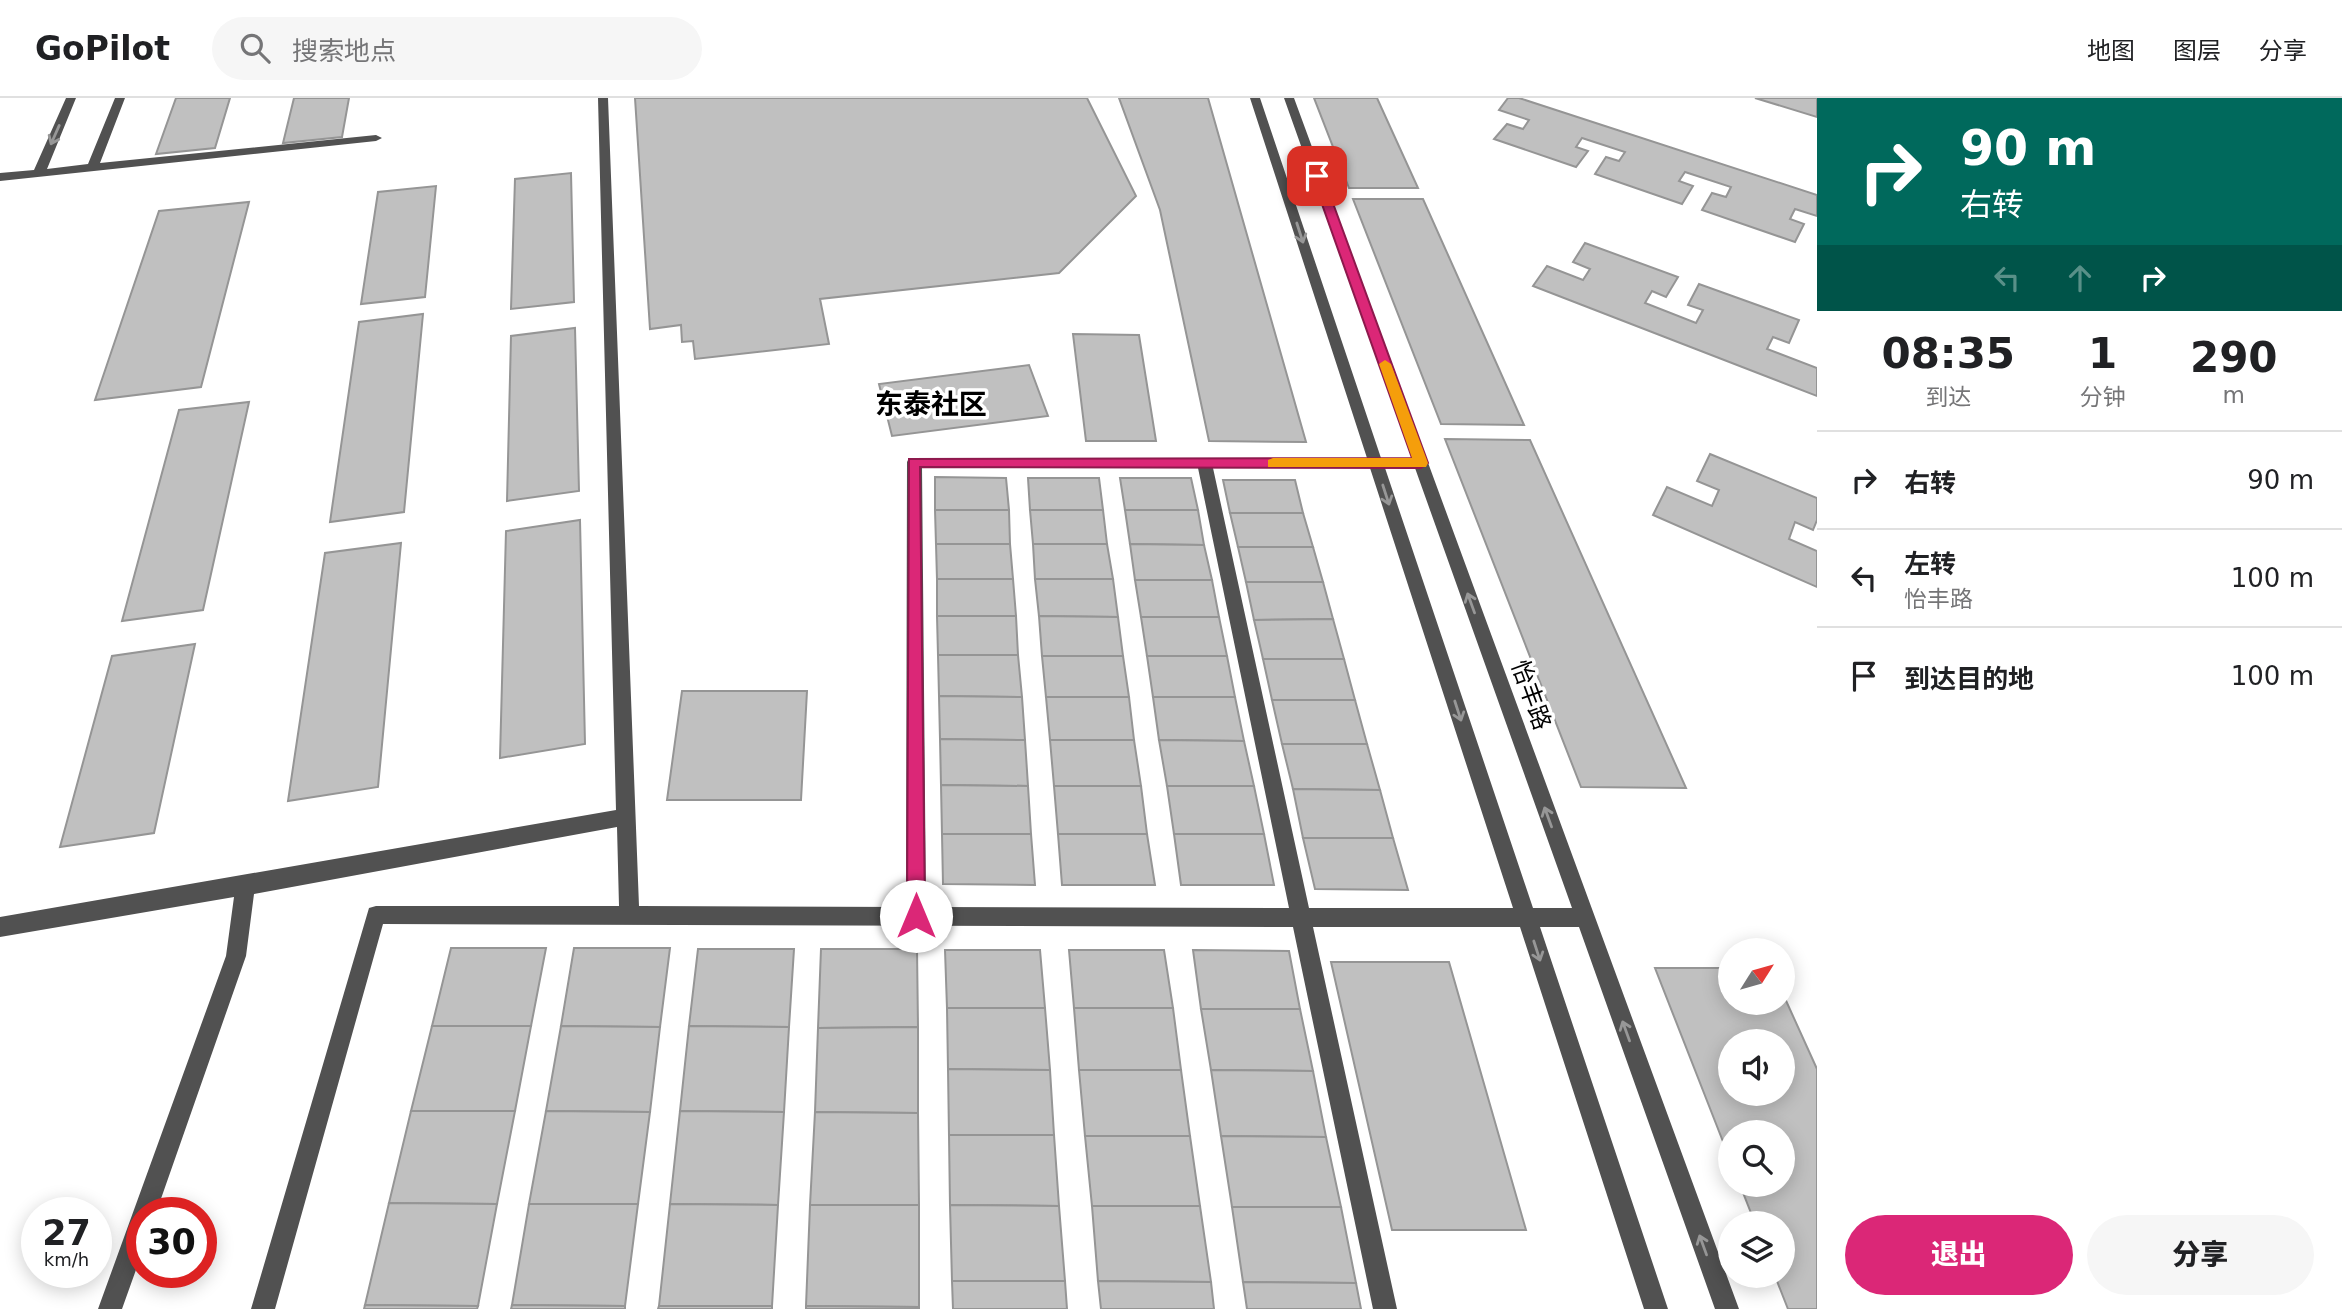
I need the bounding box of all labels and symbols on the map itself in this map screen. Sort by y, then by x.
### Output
one-way arrow [48,124,61,146]
pin [1287,146,1347,206]
one-way arrow [1295,221,1307,243]
district label: 东泰社区 [875,388,987,421]
one-way arrow [1381,484,1394,506]
one-way arrow [1464,592,1477,614]
street label: 怡丰路 [1506,656,1556,734]
one-way arrow [1453,700,1465,722]
one-way arrow [1541,806,1554,828]
position arrow [879,879,953,953]
north arrow [1718,938,1796,1015]
one-way arrow [1532,939,1544,961]
one-way arrow [1619,1020,1631,1042]
speed limit sign: 30 [126,1197,217,1288]
one-way arrow [1696,1234,1708,1256]

